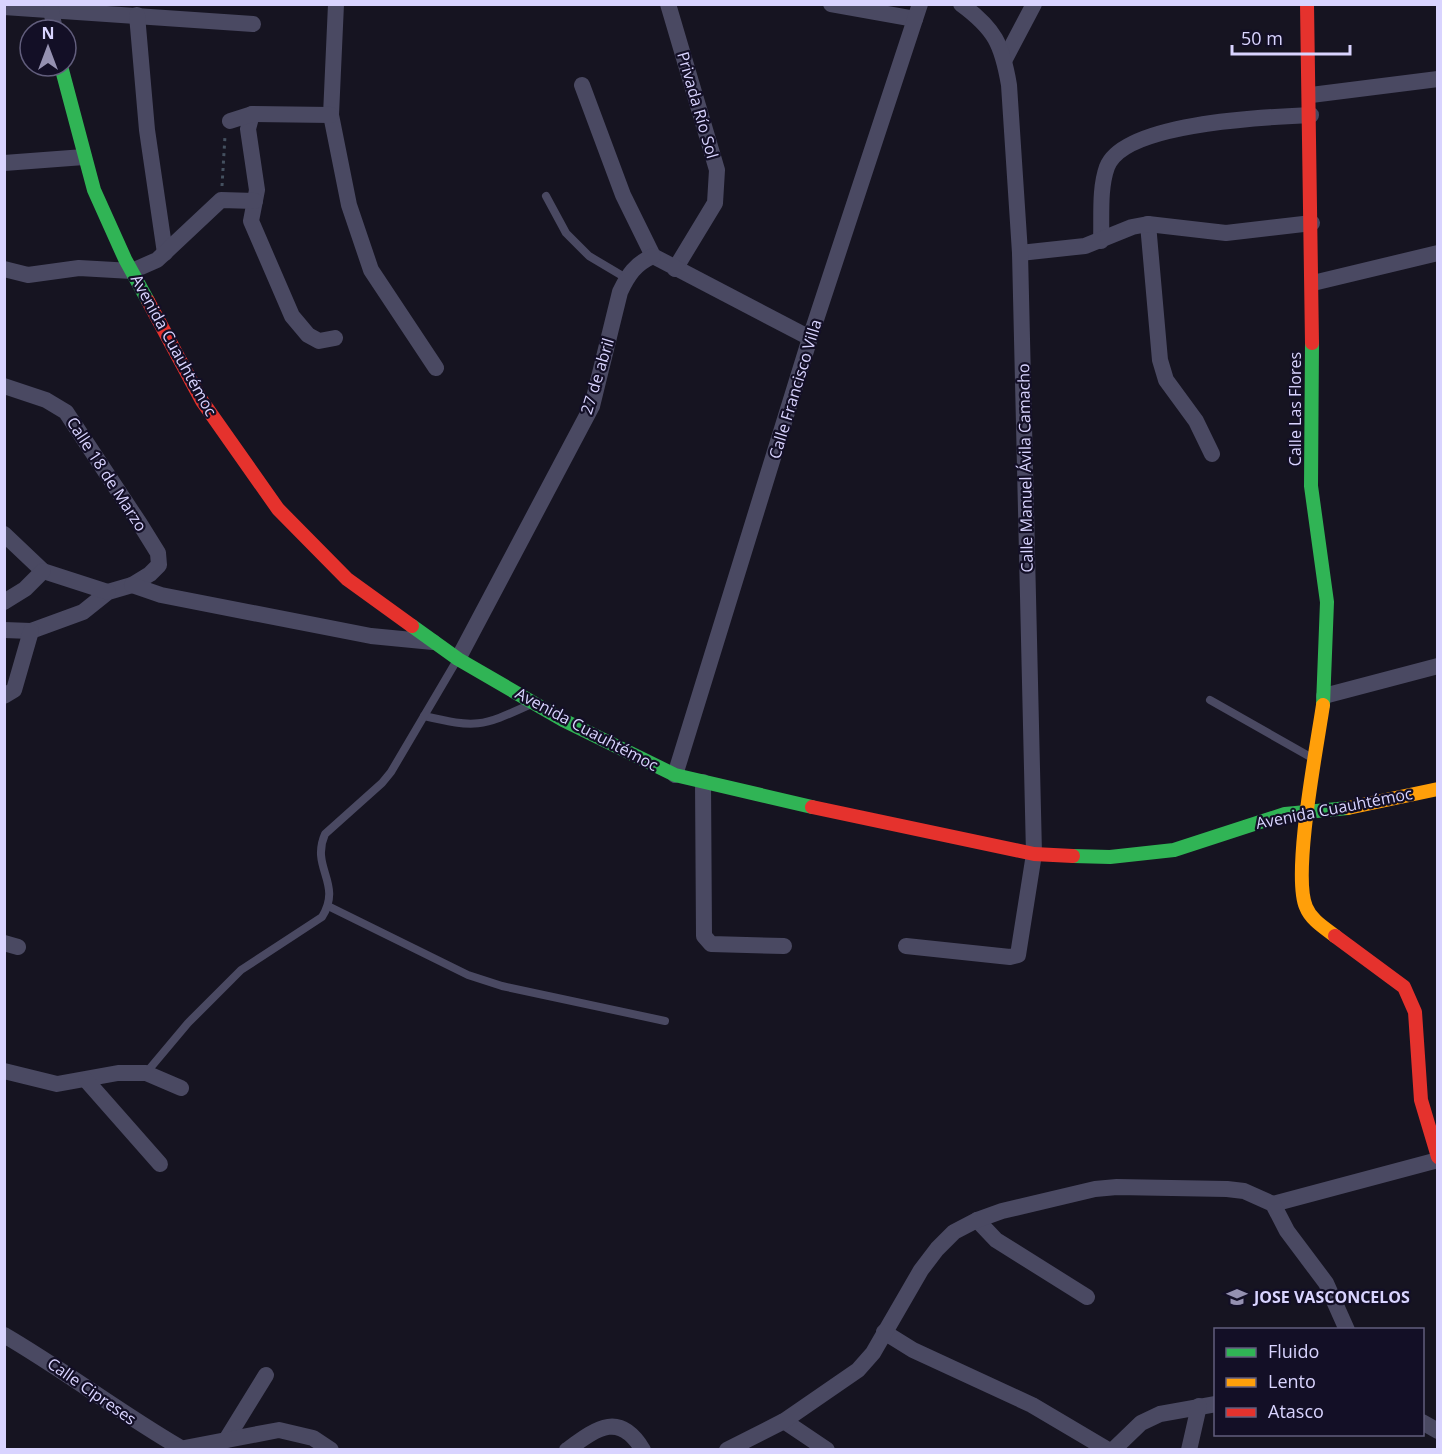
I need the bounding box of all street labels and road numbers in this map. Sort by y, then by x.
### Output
street label: Privada Río Sol [672,49,724,161]
street label: Avenida Cuauhtémoc [126,270,222,420]
street label: Calle Francisco Villa [763,316,827,462]
street label: 27 de abril [575,335,619,417]
street label: Calle Las Flores [1284,352,1306,466]
street label: Calle Manuel Ávila Camacho [1012,363,1038,573]
street label: Calle 18 de Marzo [62,412,152,536]
street label: Avenida Cuauhtémoc [512,682,663,776]
street label: Avenida Cuauhtémoc [1254,782,1414,834]
street label: Calle Cipreses [43,1352,141,1430]

